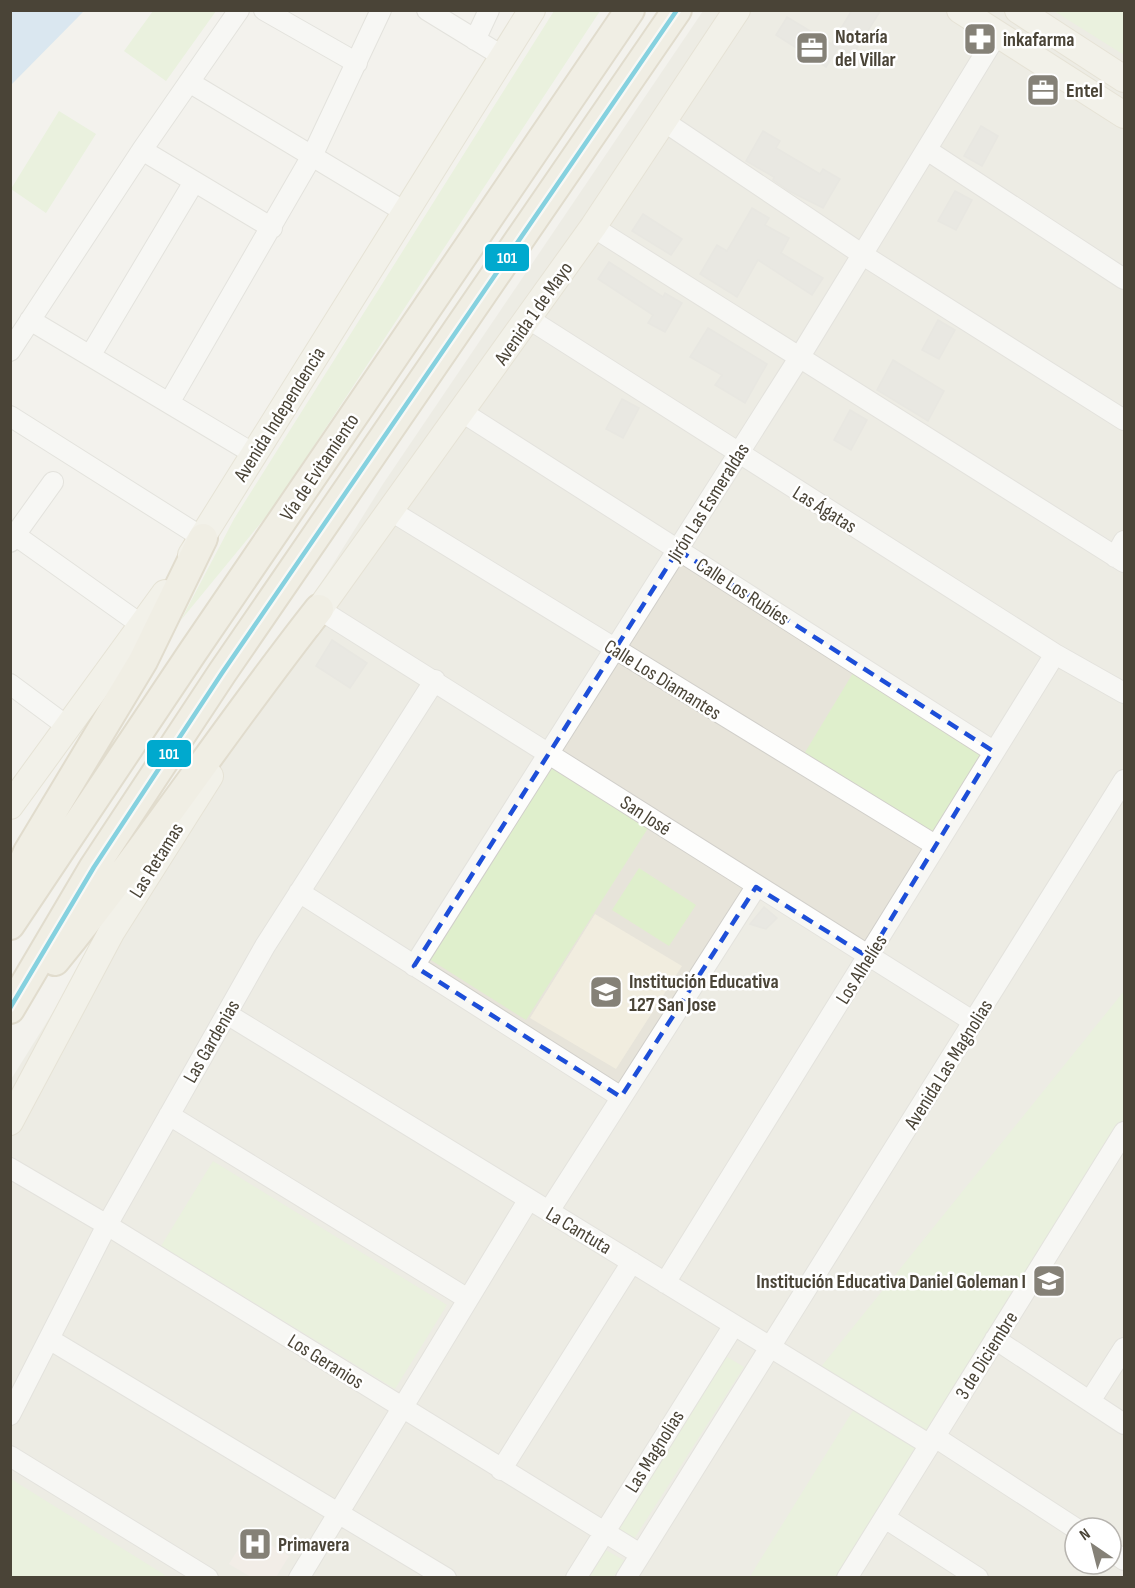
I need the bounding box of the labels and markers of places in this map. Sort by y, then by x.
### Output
pharmacy icon: inkafarma [962,21,998,57]
place label: Notaría del Villar [835,25,896,72]
place label: inkafarma [1003,28,1074,52]
office icon: Notaría del Villar [794,30,830,66]
office icon: Entel [1025,72,1061,108]
place label: Entel [1066,79,1103,103]
place label: Institución Educativa 127 San Jose [629,970,779,1017]
school or university icon: Institución Educativa 127 San Jose [588,974,624,1010]
school or university icon: Institución Educativa Daniel Goleman I [1031,1263,1067,1299]
place label: Institución Educativa Daniel Goleman I [756,1270,1026,1294]
hospital icon: Primavera [237,1526,273,1562]
place label: Primavera [278,1533,349,1557]

